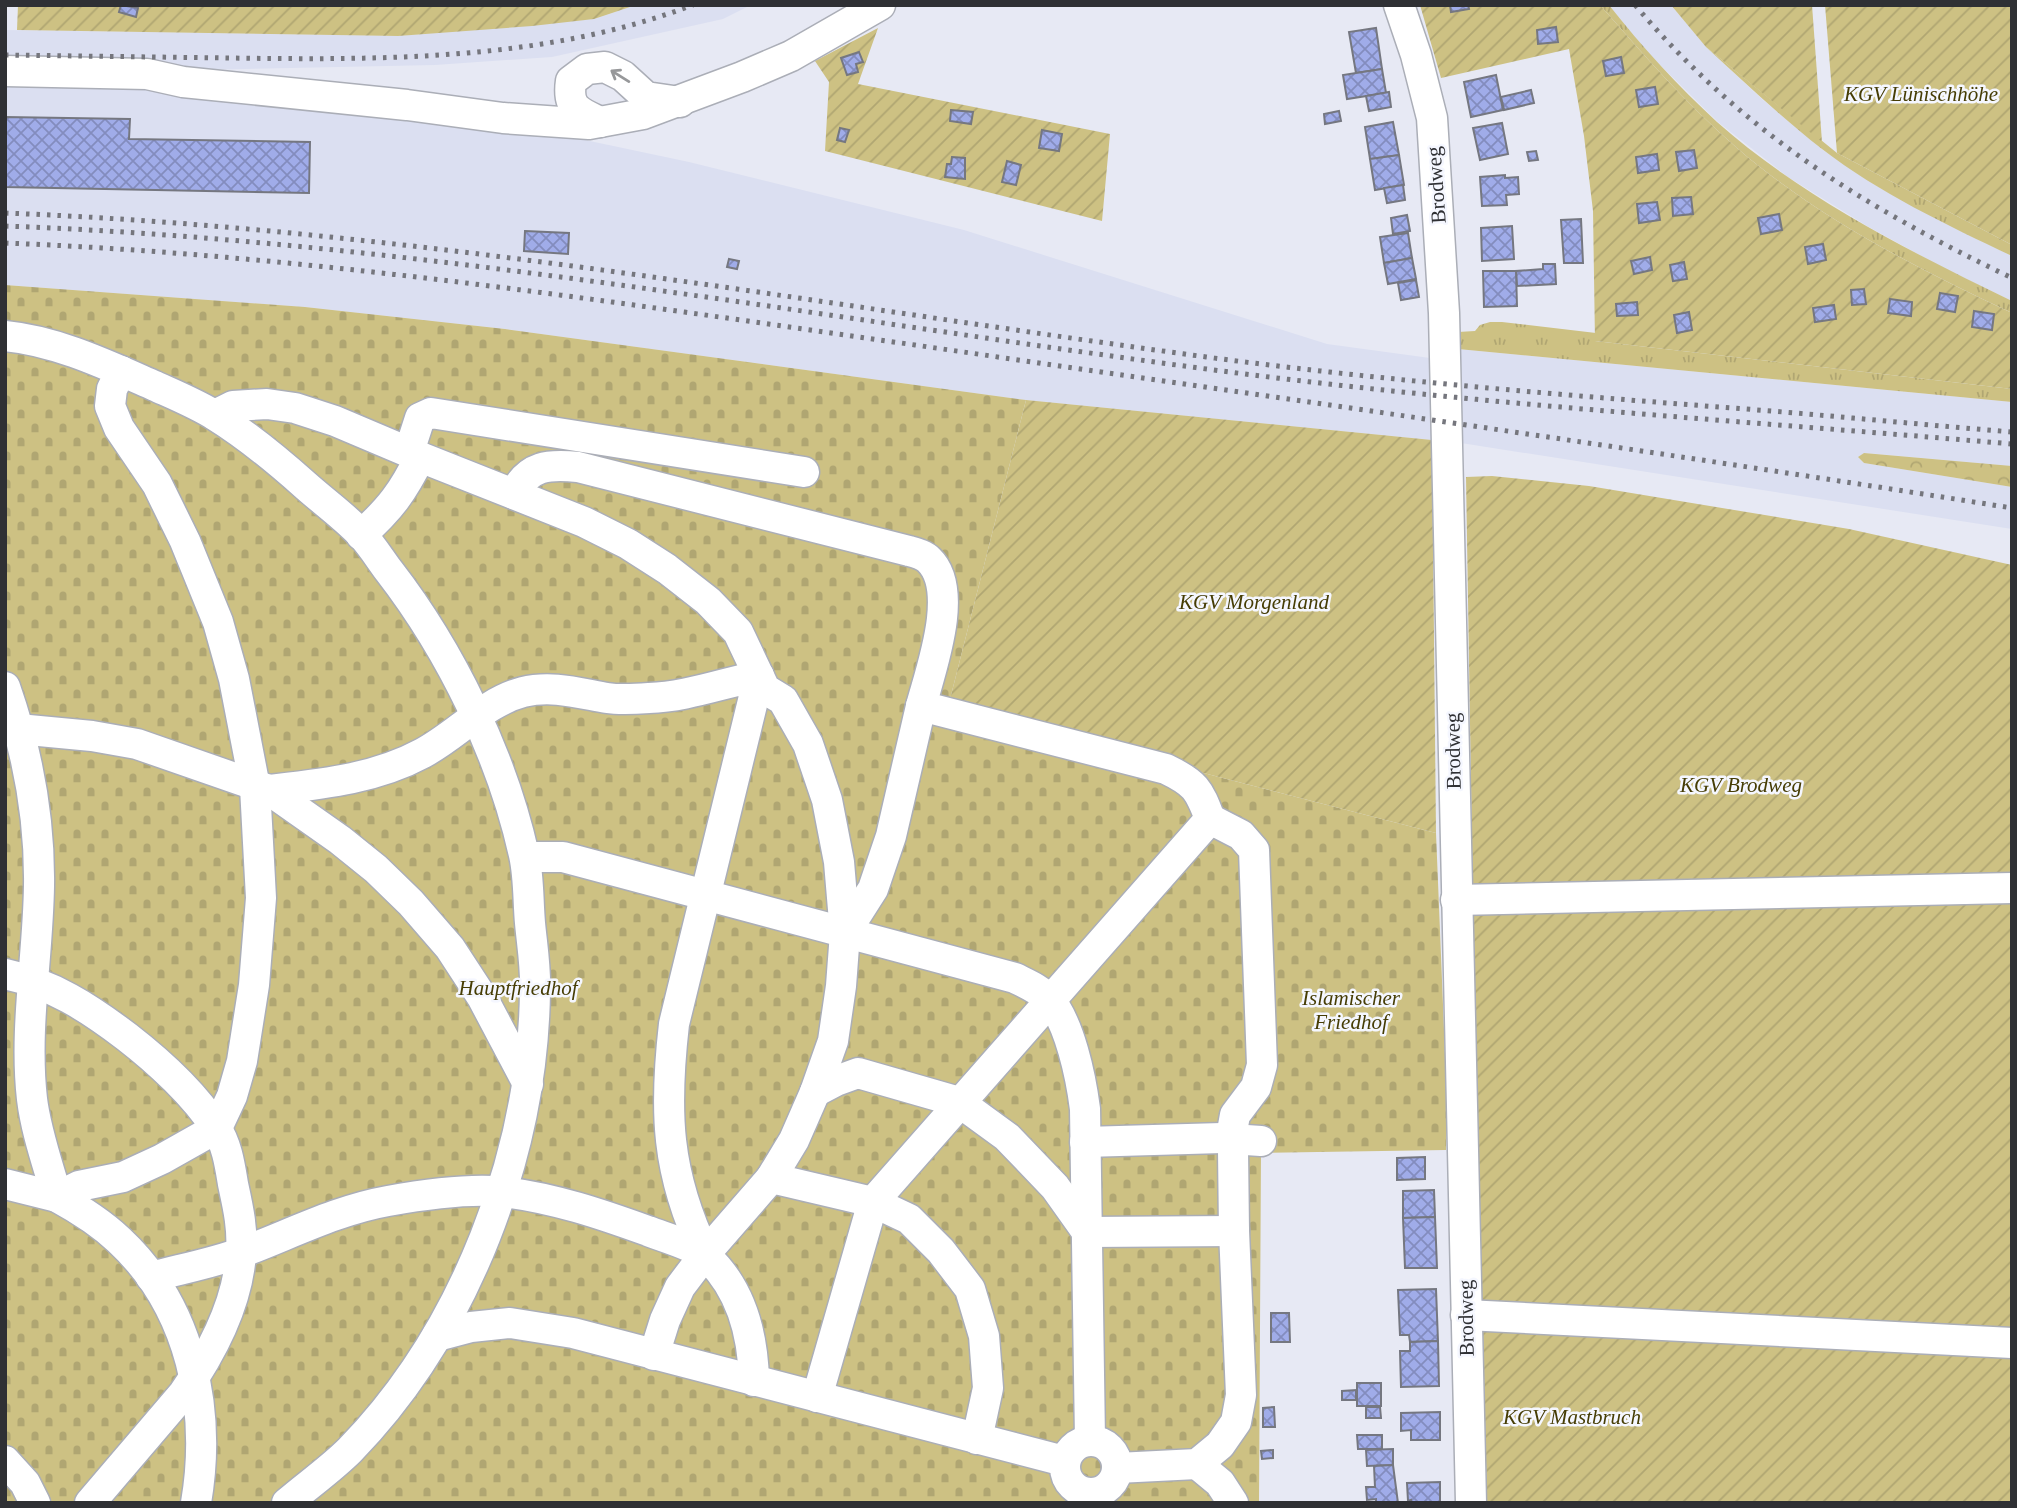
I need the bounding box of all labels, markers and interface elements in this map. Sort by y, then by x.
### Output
one-way arrow [610,69,630,83]
park label: KGV Lünischhöhe [1843,82,1998,106]
street label: Brodweg [1421,145,1451,224]
park label: KGV Morgenland [1178,590,1329,614]
street label: Brodweg [1440,712,1466,790]
park label: KGV Brodweg [1679,773,1802,797]
park label: Hauptfriedhof [458,976,581,1000]
park label: Islamischer Friedhof [1301,986,1401,1034]
street label: Brodweg [1453,1279,1479,1357]
park label: KGV Mastbruch [1502,1405,1641,1429]

